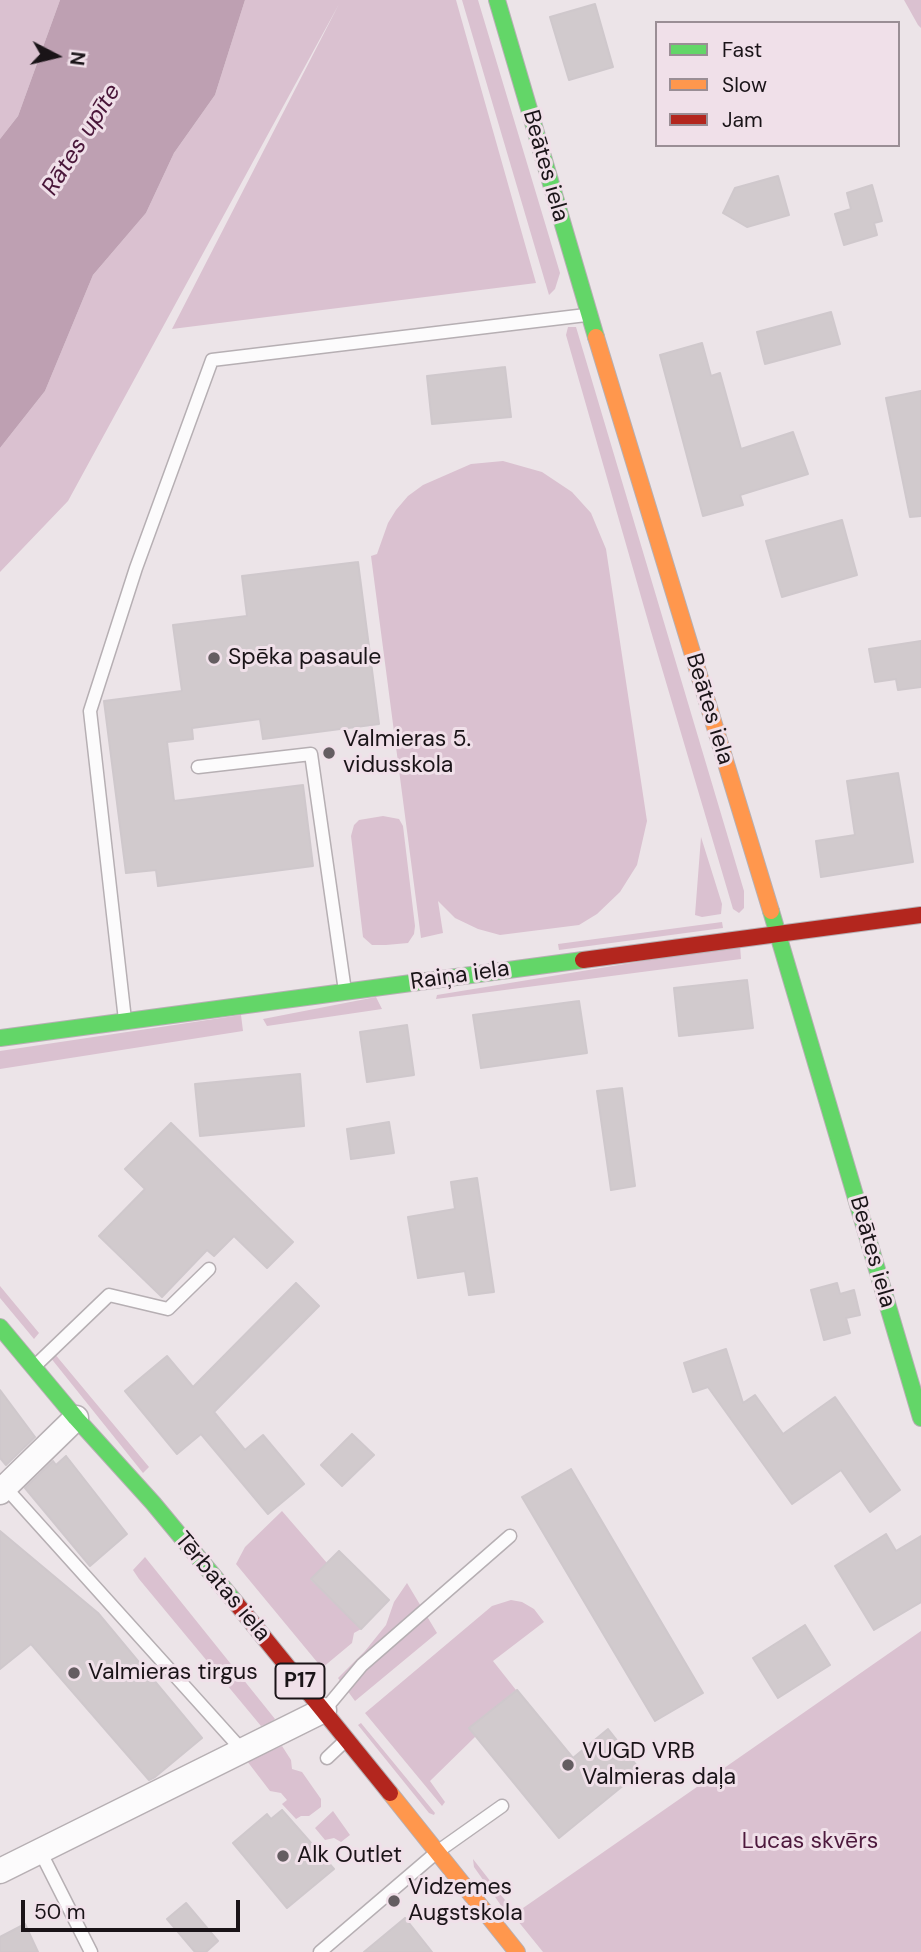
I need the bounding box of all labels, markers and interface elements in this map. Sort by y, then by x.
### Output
north arrow [21,21,91,91]
legend [655,21,900,147]
text: Fast [722,36,762,64]
text: N [64,50,91,67]
text: Slow [722,71,767,99]
water label: Rātes upīte [36,79,128,201]
text: Jam [722,106,763,134]
street label: Beātes iela [516,107,574,225]
place label: Spēka pasaule [228,644,381,672]
marker: Spēka pasaule [206,650,222,666]
street label: Beātes iela [679,650,739,768]
place label: Valmieras 5. vidusskola [343,726,471,780]
marker: Valmieras 5. vidusskola [321,745,337,761]
street label: Raiņa iela [409,955,511,997]
street label: Beātes iela [843,1193,901,1311]
street label: Tērbatas iela [168,1527,276,1647]
place label: Valmieras tirgus [88,1659,258,1687]
road number: P17 [276,1664,324,1698]
marker: Valmieras tirgus [66,1665,82,1681]
place label: VUGD VRB Valmieras daļa [582,1738,736,1792]
marker: VUGD VRB Valmieras daļa [560,1757,576,1773]
park label: Lucas skvērs [742,1828,878,1856]
place label: Alk Outlet [297,1842,402,1870]
marker: Alk Outlet [275,1848,291,1864]
place label: Vidzemes Augstskola [408,1874,523,1928]
scale bar [24,1885,243,1929]
marker: Vidzemes Augstskola [386,1893,402,1909]
text: 50 m [34,1898,85,1926]

